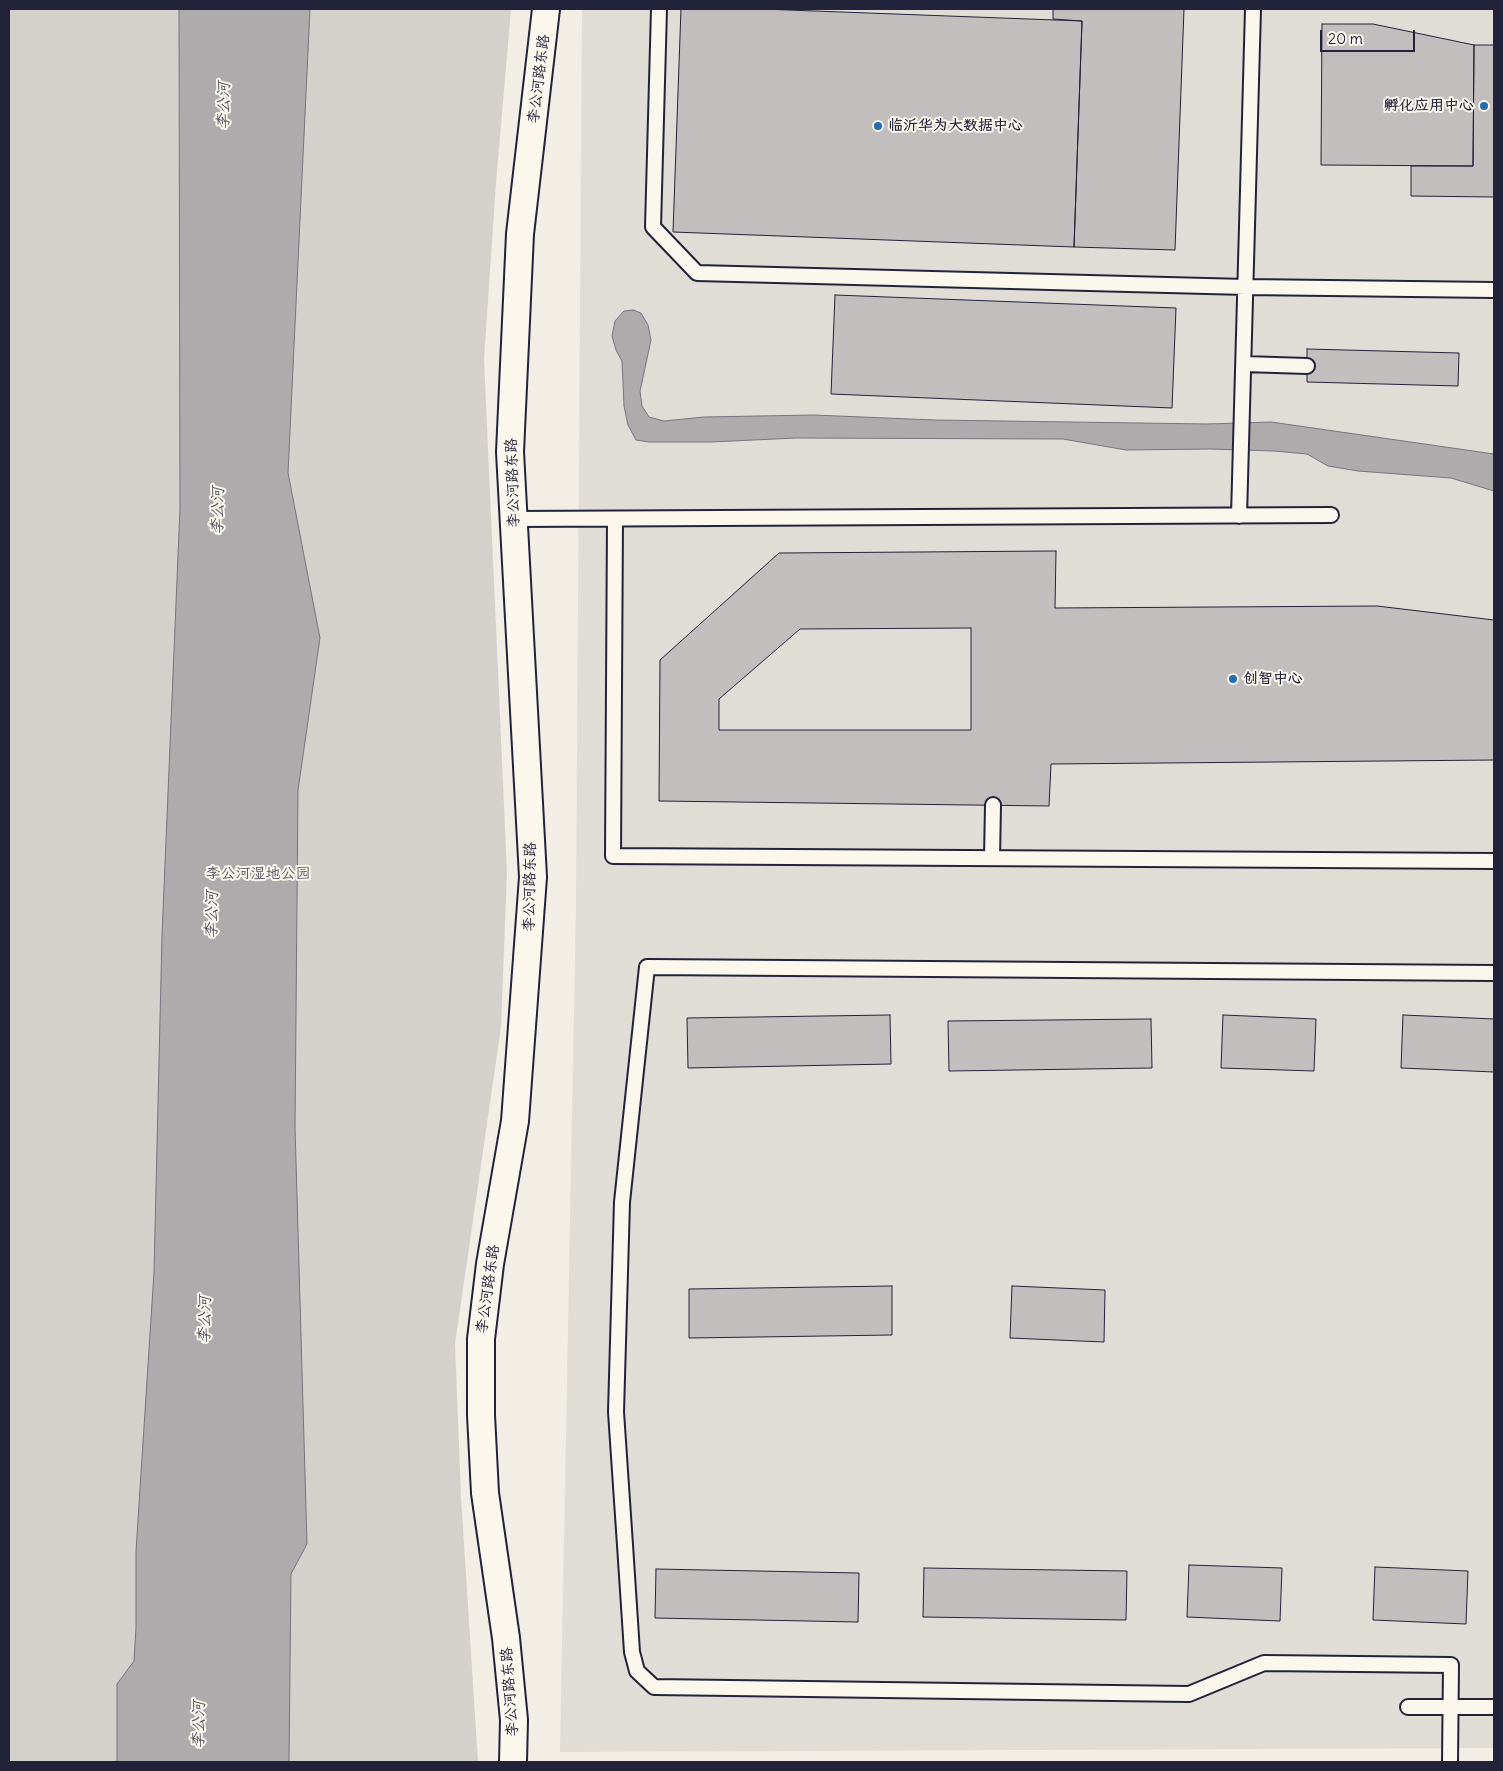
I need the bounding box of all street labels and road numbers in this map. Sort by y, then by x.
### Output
street label: 李公河路东路 [525,33,553,125]
street label: 李公河路东路 [502,438,524,528]
street label: 李公河路东路 [520,842,540,932]
street label: 李公河路东路 [473,1243,503,1335]
street label: 李公河路东路 [498,1646,522,1738]

